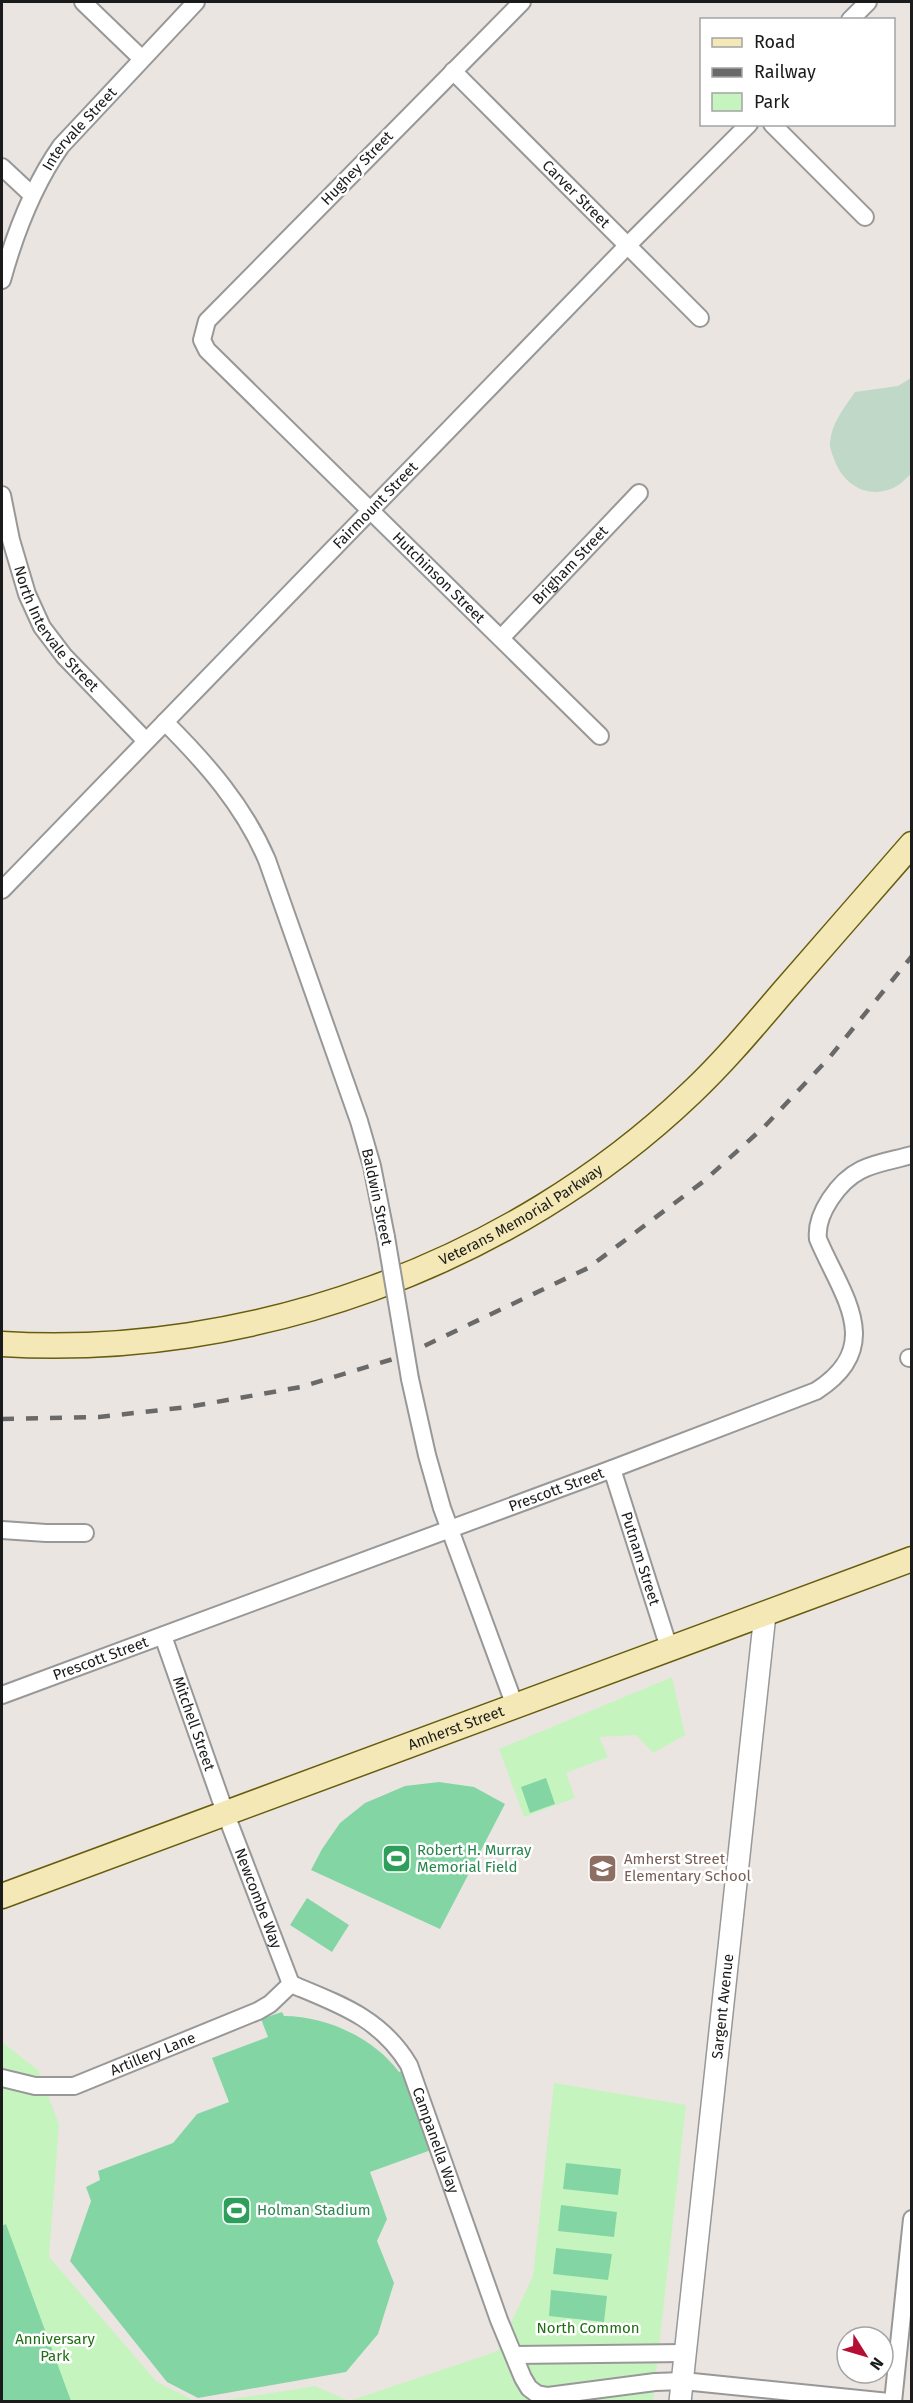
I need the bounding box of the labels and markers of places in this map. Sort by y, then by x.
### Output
place label: Robert H. Murray Memorial Field [417,1841,532,1876]
sports icon: Robert H. Murray Memorial Field [380,1843,412,1875]
place label: Amherst Street Elementary School [624,1850,752,1885]
school or university icon: Amherst Street Elementary School [587,1852,619,1884]
sports icon: Holman Stadium [220,2194,252,2226]
place label: Holman Stadium [257,2201,371,2219]

